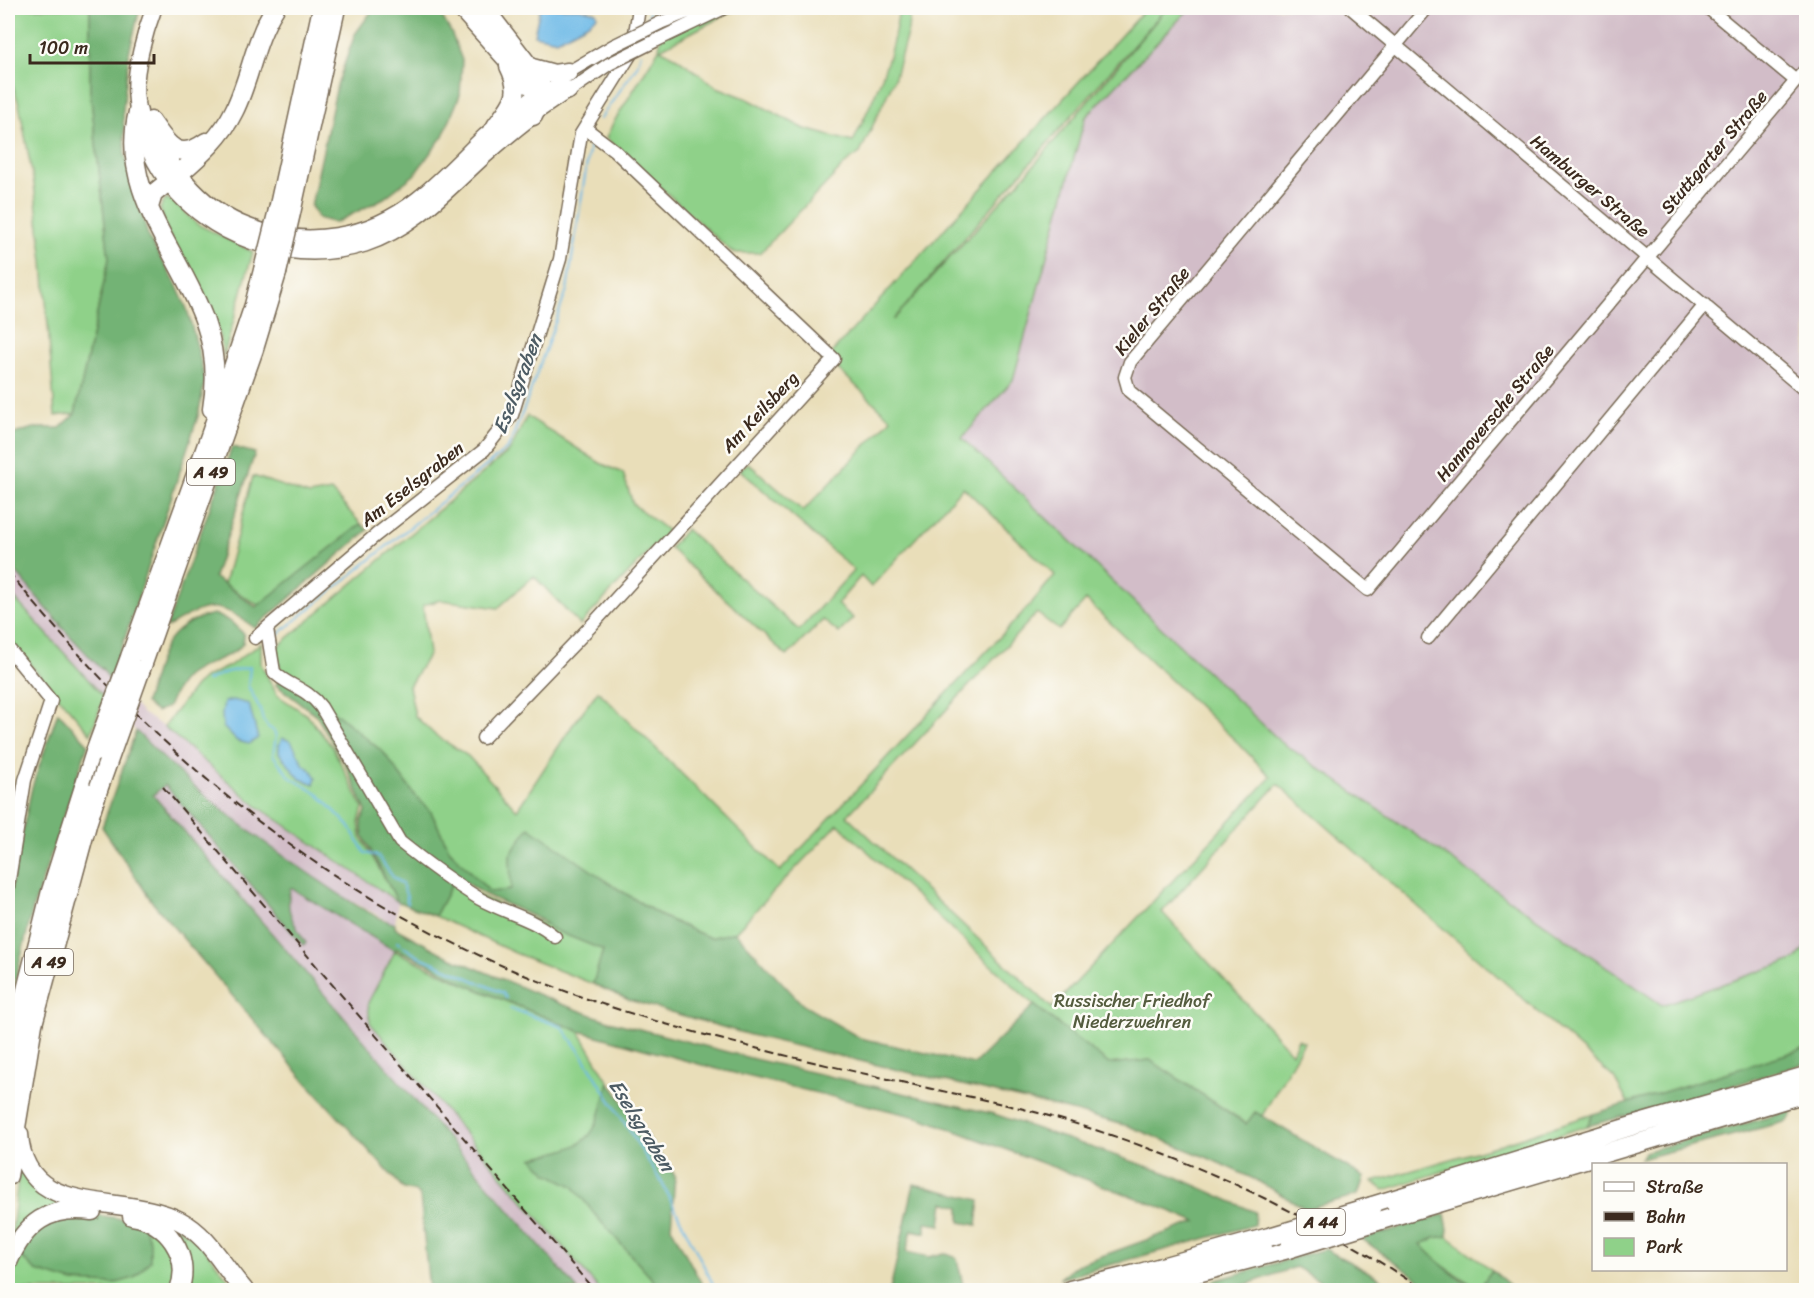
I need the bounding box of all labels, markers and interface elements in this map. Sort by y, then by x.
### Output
scale bar [30,27,154,65]
text: 100 m [39,32,88,64]
street label: Stuttgarter Straße [1652,83,1776,221]
street label: Hamburger Straße [1523,126,1657,246]
street label: Kieler Straße [1106,259,1198,363]
water label: Eselsgraben [483,327,553,439]
street label: Hannoversche Straße [1427,337,1563,489]
street label: Am Keilsberg [712,363,807,461]
street label: Am Eselsgraben [352,433,471,536]
road number: A 49 [187,459,235,485]
road number: A 49 [25,949,73,975]
park label: Russischer Friedhof Niederzwehren [1054,985,1213,1038]
water label: Eselsgraben [599,1072,685,1180]
legend [1592,1163,1787,1271]
text: Straße [1646,1171,1703,1203]
text: Bahn [1646,1201,1686,1233]
road number: A 44 [1297,1209,1345,1235]
text: Park [1646,1231,1683,1263]

